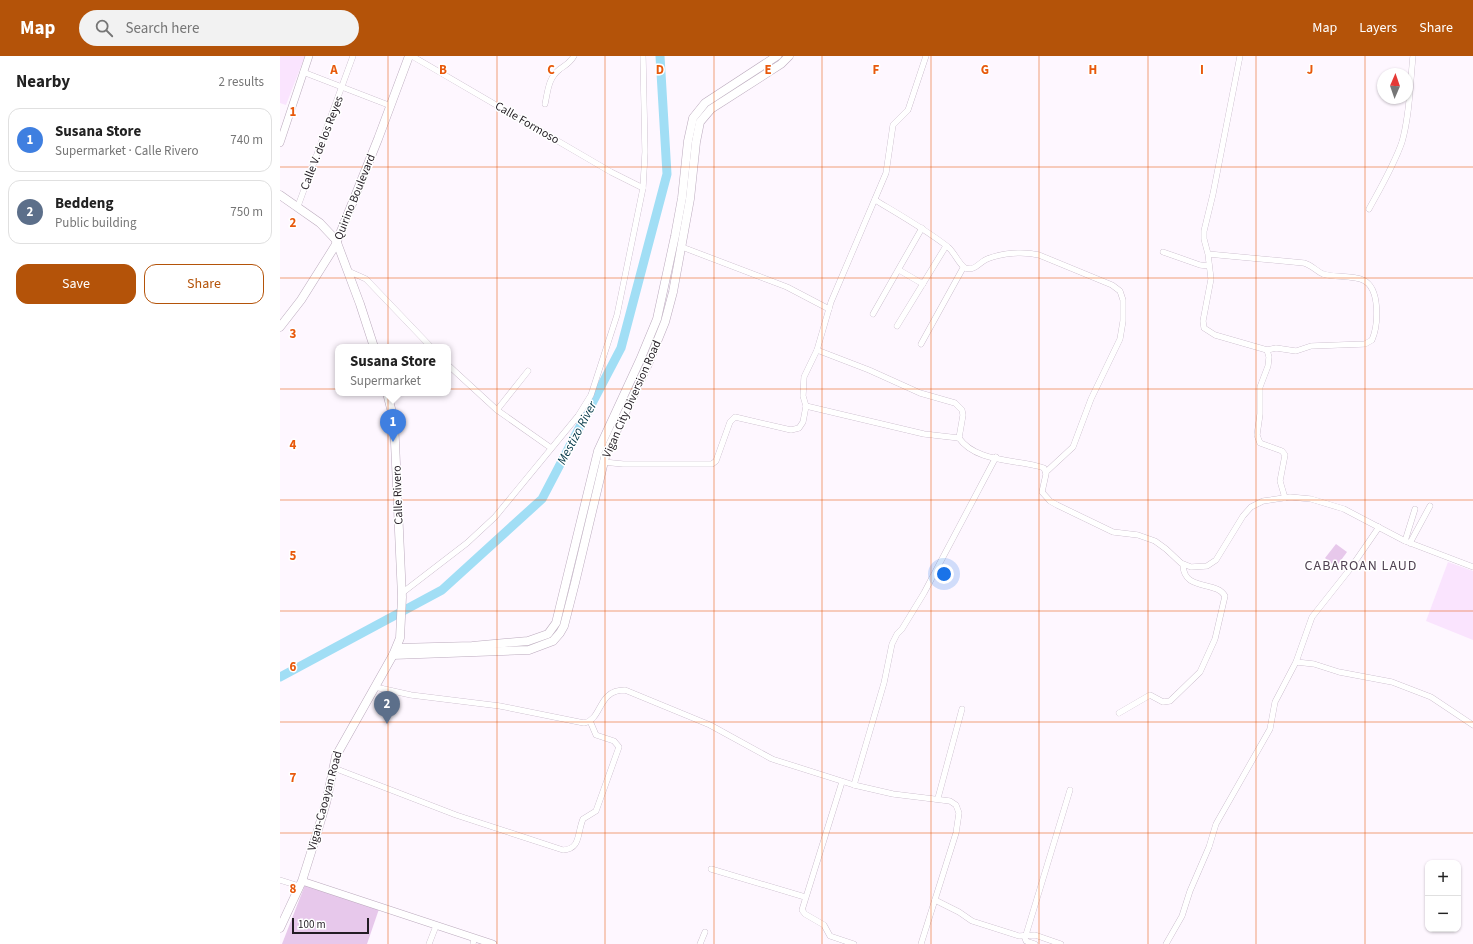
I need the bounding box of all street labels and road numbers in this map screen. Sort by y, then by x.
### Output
street label: Calle V. de los Reyes [296,94,348,192]
street label: Calle Formoso [492,98,562,148]
street label: Quirino Boulevard [330,151,380,243]
street label: Vigan City Diversion Road [598,338,666,460]
street label: Calle Rivero [388,465,408,525]
street label: Vigan-Caoayan Road [303,749,347,853]

